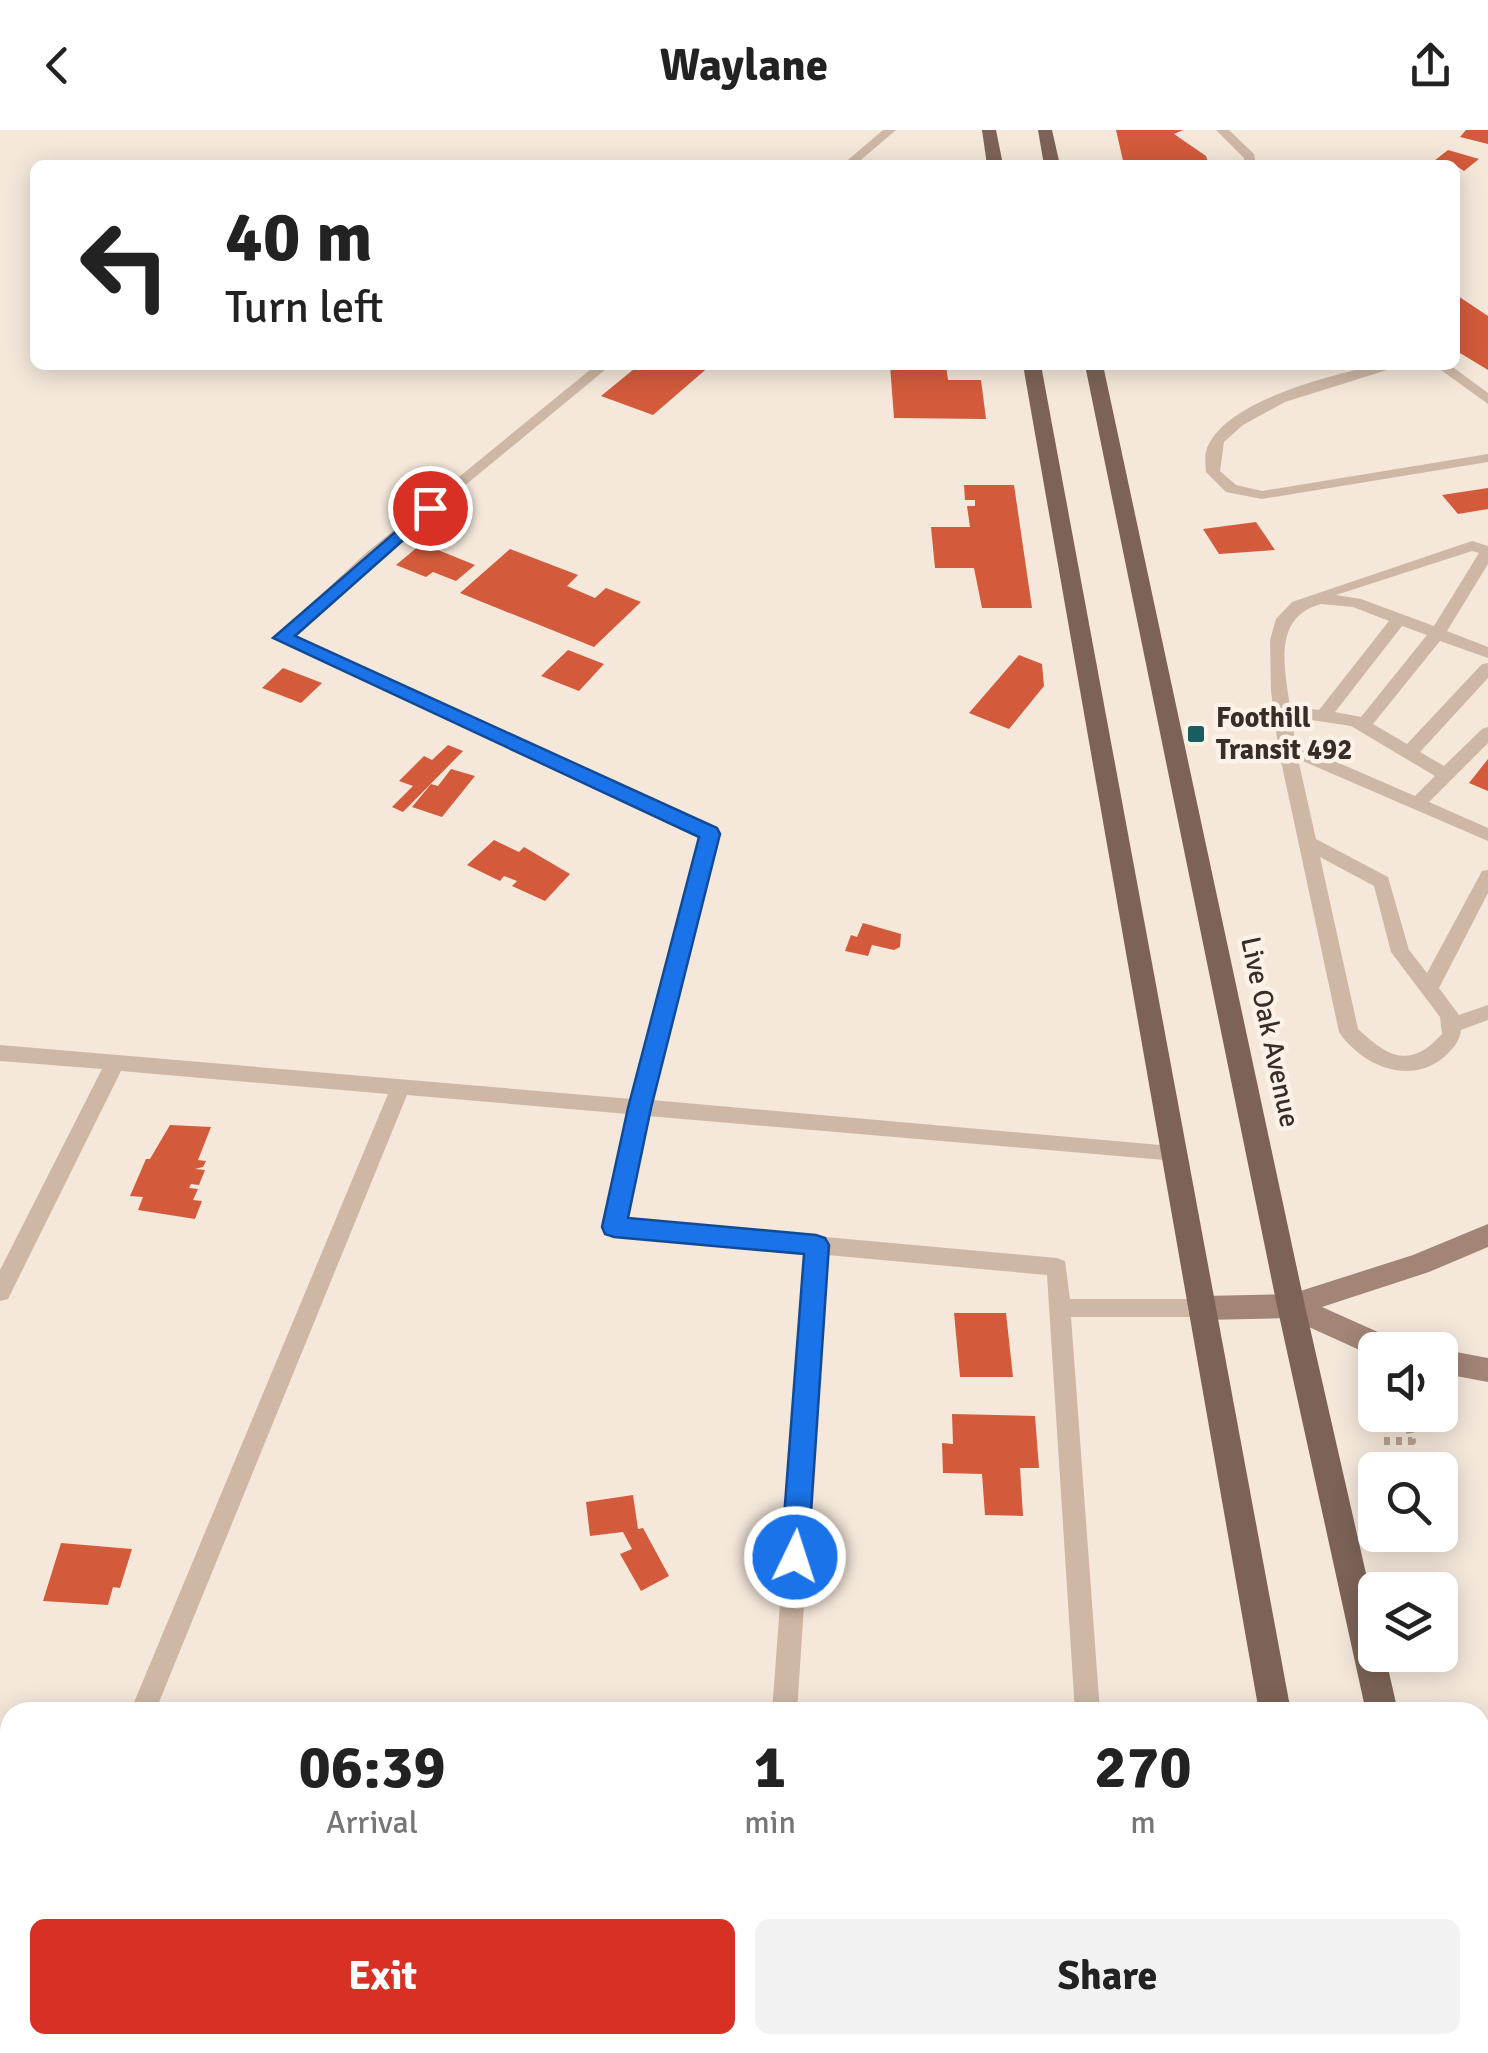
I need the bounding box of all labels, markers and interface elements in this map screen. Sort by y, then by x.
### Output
icon: back [30,38,85,93]
text: Waylane [660,38,828,93]
icon: share [1403,38,1458,93]
text: 40 m [225,194,373,280]
icon: left [60,200,190,330]
text: Turn left [225,280,384,335]
pin [388,466,473,551]
icon: arrive [403,481,458,536]
place label: Foothill Transit 492 [1216,701,1352,767]
marker: Foothill Transit 492 [1185,723,1207,745]
street label: Live Oak Avenue [1233,934,1307,1130]
map controls [1358,1332,1458,1672]
button: sound [1358,1332,1458,1432]
button: search [1358,1452,1458,1552]
position arrow [743,1505,847,1609]
button: layers [1358,1572,1458,1672]
text: 06:39 [298,1731,446,1805]
text: 1 [754,1731,786,1805]
text: 270 [1094,1731,1192,1805]
text: Arrival [326,1803,418,1842]
text: min [744,1803,796,1842]
text: m [1130,1803,1156,1842]
button: Exit [30,1919,735,2034]
button: Share [755,1919,1460,2034]

